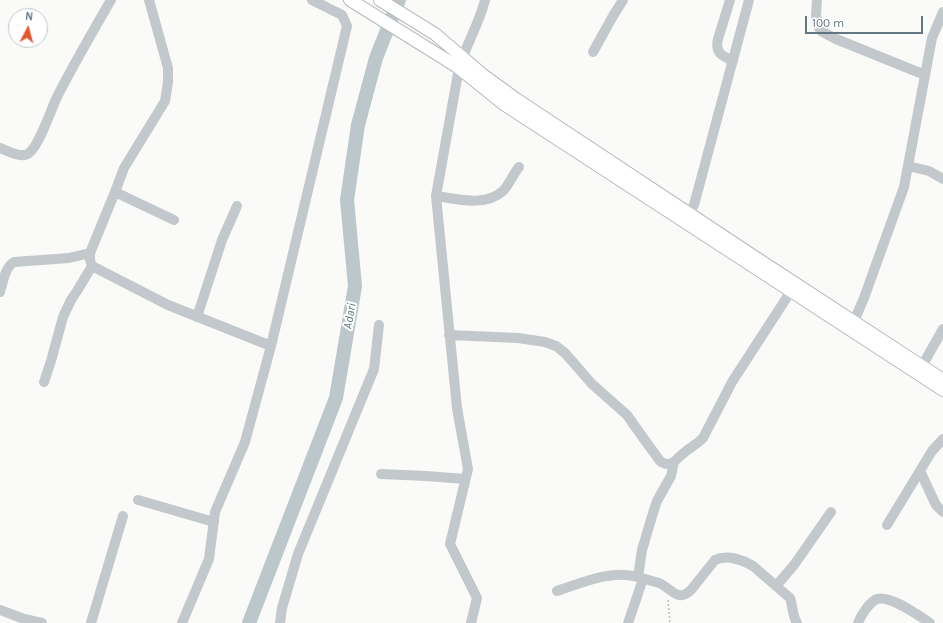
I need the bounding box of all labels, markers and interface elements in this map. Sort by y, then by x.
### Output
north arrow [8,8,48,48]
scale bar [807,8,925,34]
text: N [25,10,34,23]
text: 100 m [812,16,844,30]
water label: Adari [341,302,359,330]

